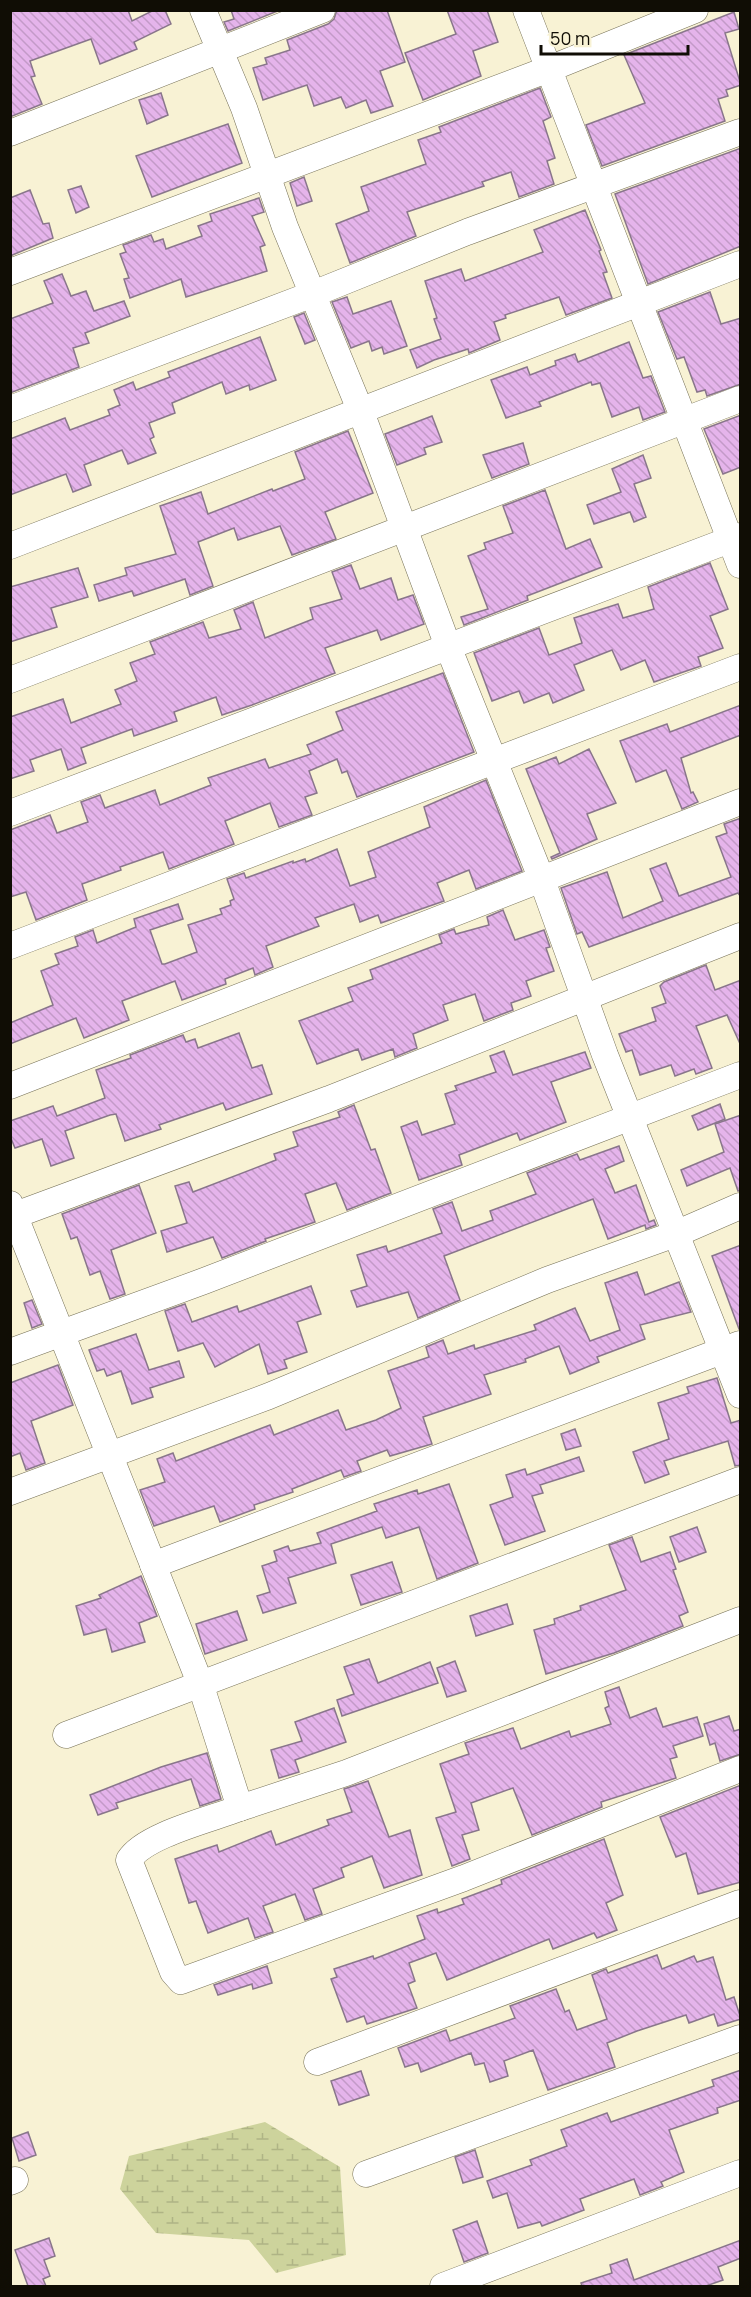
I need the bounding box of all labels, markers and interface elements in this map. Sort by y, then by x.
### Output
scale bar [541,18,688,56]
text: 50 m [550,26,590,50]

